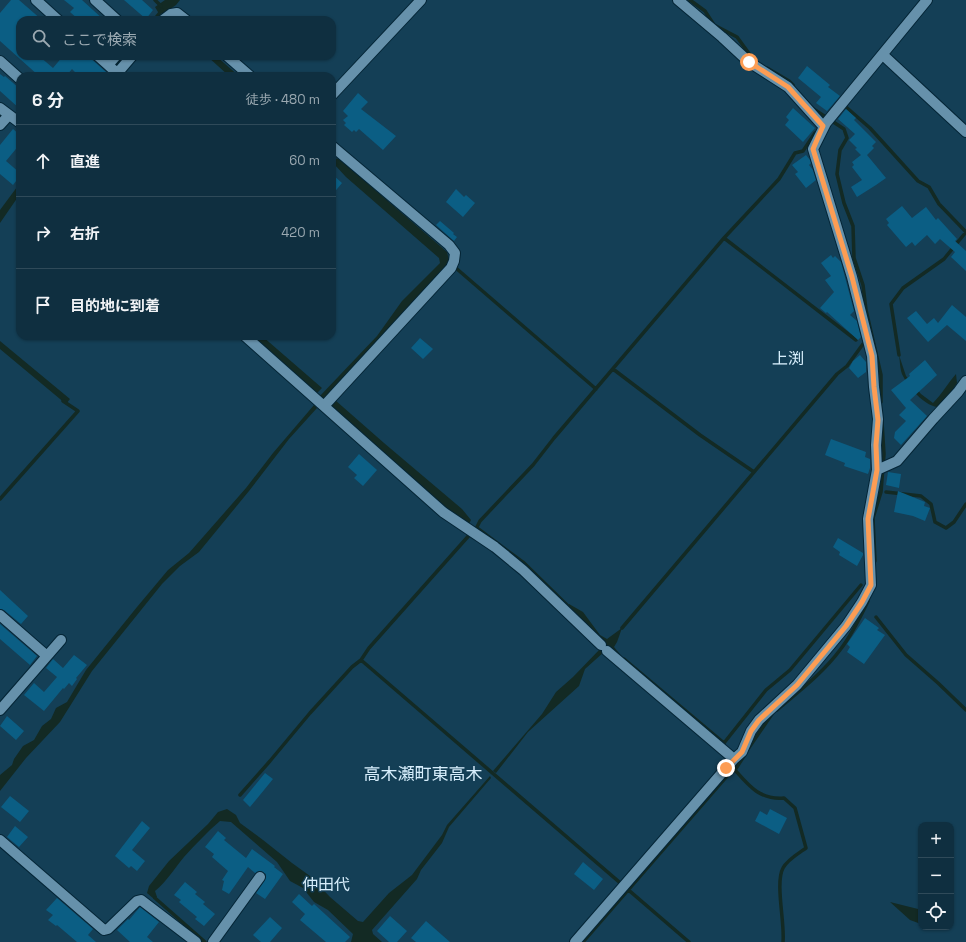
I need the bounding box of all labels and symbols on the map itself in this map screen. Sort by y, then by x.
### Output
route start [740,53,758,71]
district label: 上渕 [772,348,804,369]
route end [717,759,735,777]
district label: 高木瀬町東高木 [364,763,483,785]
district label: 仲田代 [302,874,350,895]

